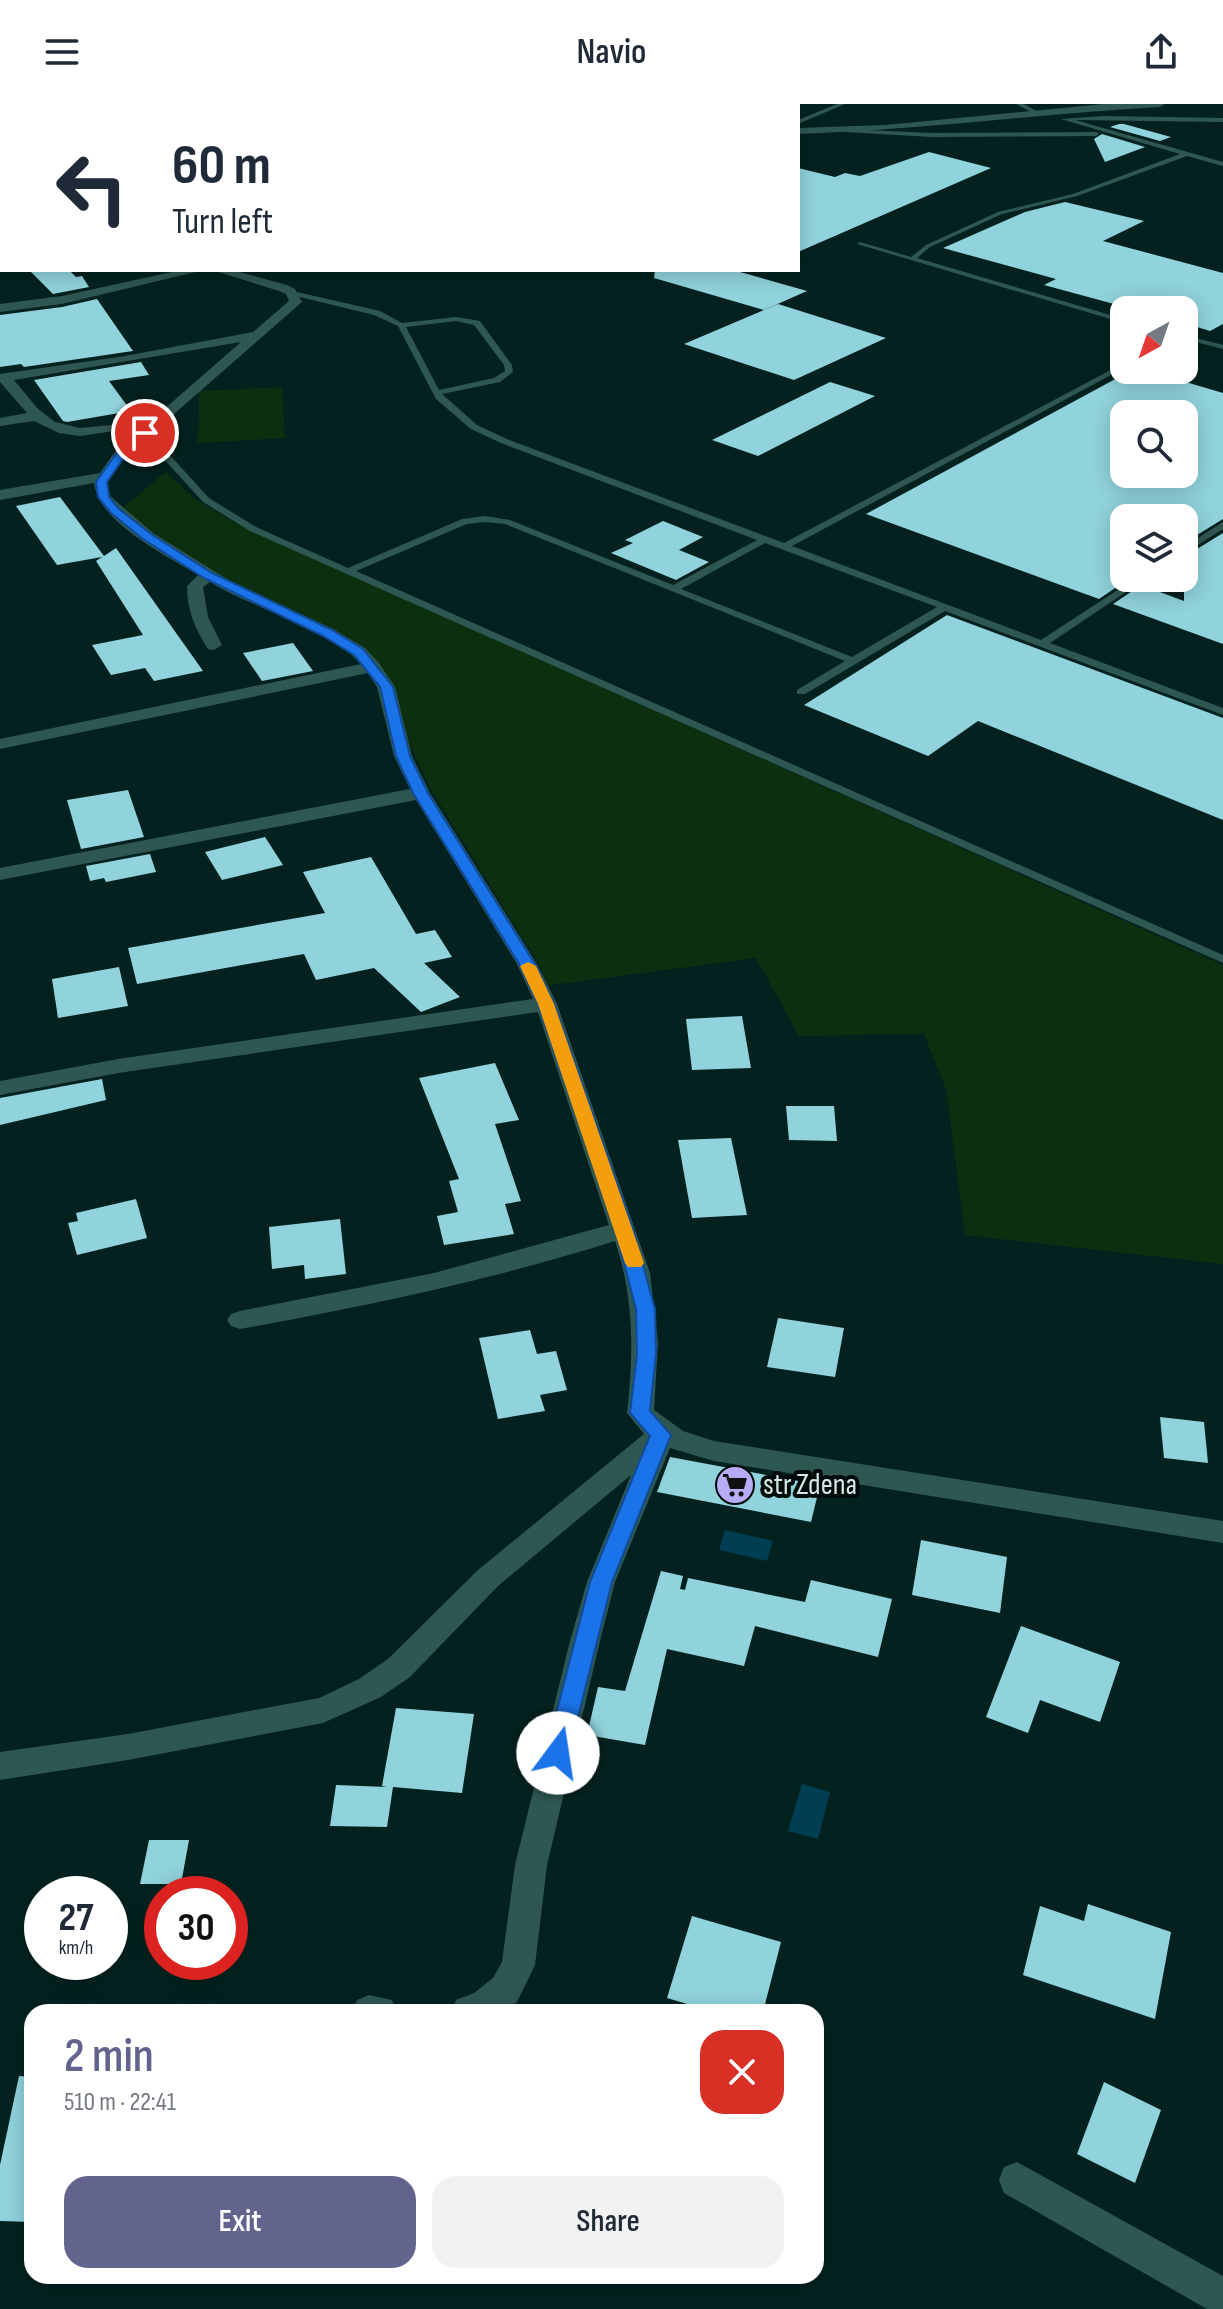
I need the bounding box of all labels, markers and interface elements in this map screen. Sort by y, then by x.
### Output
icon: menu [40,30,84,74]
icon: share [1139,30,1183,74]
text: Navio [577,31,646,74]
text: 60 m [172,133,271,200]
icon: left [40,136,144,240]
text: Turn left [172,201,273,244]
north arrow [1110,296,1198,384]
map controls [1110,296,1198,592]
pin [111,399,179,467]
button: search [1110,400,1198,488]
icon: arrive [123,411,167,455]
button: layers [1110,504,1198,592]
supermarket icon: str Zdena [714,1464,756,1506]
place label: str Zdena [763,1467,857,1503]
position arrow [516,1711,600,1795]
speed limit sign: 30 [144,1876,248,1980]
text: 27 [59,1894,93,1942]
text: km/h [59,1936,93,1960]
text: 2 min [64,2028,154,2085]
button: close [700,2030,784,2114]
text: 510 m · 22:41 [64,2087,176,2118]
button: Exit [64,2176,416,2268]
button: Share [432,2176,784,2268]

